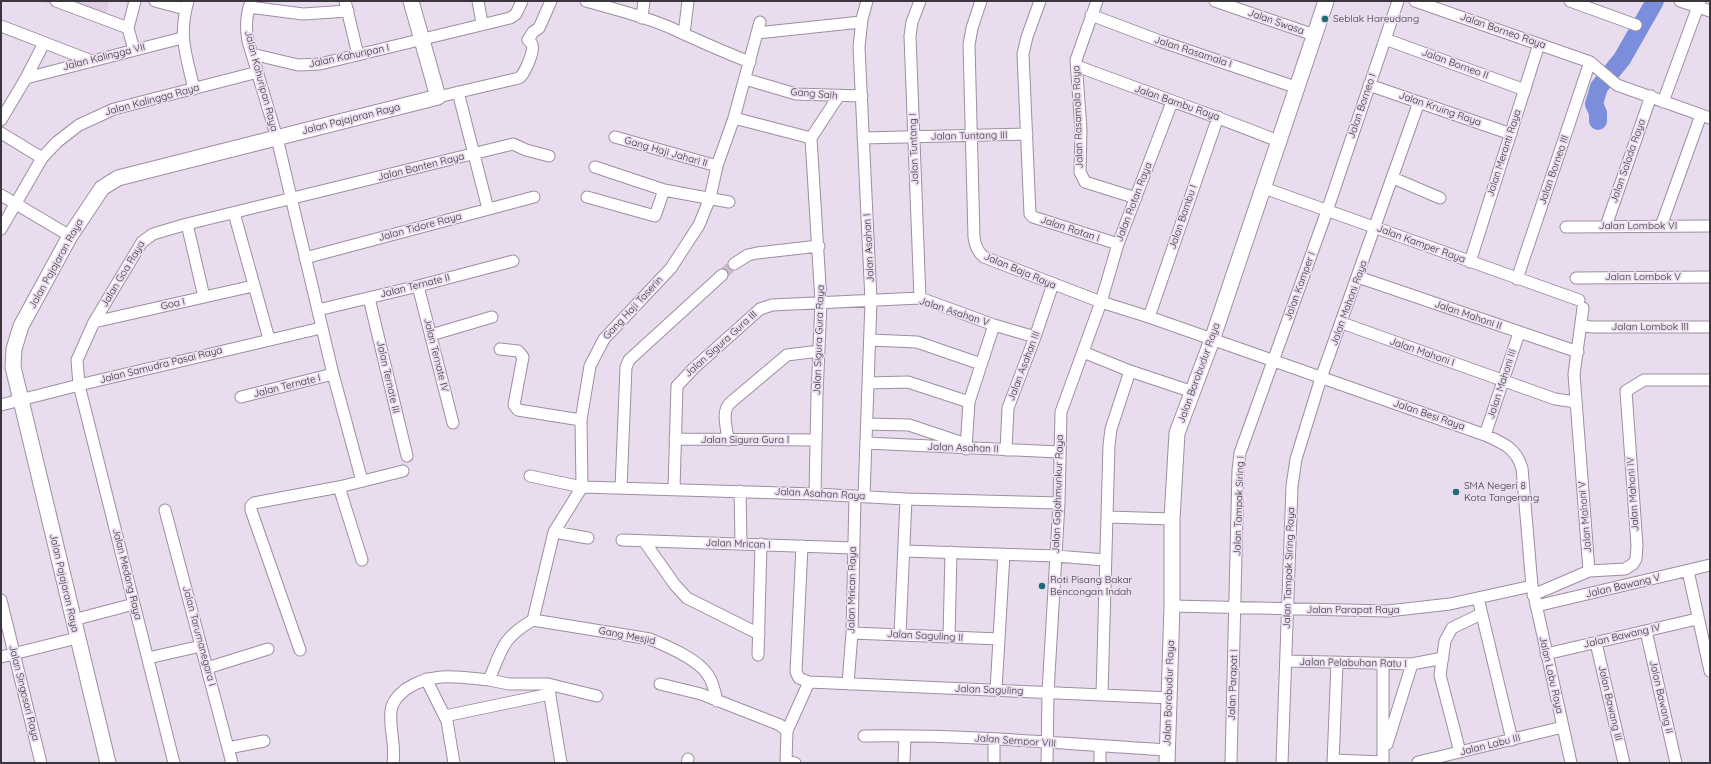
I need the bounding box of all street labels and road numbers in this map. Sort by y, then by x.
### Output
street label: Jalan Swasa [1246,7,1306,37]
street label: Jalan Borneo Raya [1459,11,1547,51]
street label: Jalan Kahuripan Raya [242,29,280,133]
street label: Jalan Rasamala I [1153,34,1233,70]
street label: Jalan Kalingga VII [62,41,146,73]
street label: Jalan Kahuripan I [308,42,390,70]
street label: Jalan Borneo II [1420,46,1490,82]
street label: Jalan Rasamala Raya [1070,65,1086,169]
street label: Jalan Borneo I [1345,72,1379,140]
street label: Jalan Kalingga Raya [103,82,201,118]
street label: Jalan Bambu Raya [1133,83,1221,123]
street label: Gang Saih [790,86,838,102]
street label: Jalan Kruing Raya [1397,89,1483,129]
street label: Jalan Pajajaran Raya [301,101,401,137]
street label: Jalan Meranti Raya [1484,108,1524,198]
street label: Jalan Tuntang I [907,113,921,185]
street label: Jalan Salada Raya [1608,117,1648,205]
street label: Jalan Tuntang III [931,129,1007,143]
street label: Gang Haji Jahari II [623,134,709,170]
street label: Jalan Borneo III [1536,134,1572,206]
street label: Jalan Banten Raya [376,150,466,184]
street label: Jalan Rotan Raya [1113,161,1155,243]
street label: Jalan Bambu I [1166,183,1200,251]
street label: Jalan Tidore Raya [377,210,463,244]
street label: Jalan Asahan I [861,213,877,283]
street label: Jalan Rotan I [1039,214,1101,244]
street label: Jalan Pajajaran Raya [26,217,86,311]
street label: Jalan Lombok VI [1599,220,1677,232]
street label: Jalan Kamper Raya [1375,222,1467,266]
street label: Jalan Goa Raya [99,239,147,309]
street label: Jalan Baja Raya [982,250,1058,292]
street label: Jalan Kamper I [1282,250,1318,322]
street label: Jalan Mahoni Raya [1328,259,1370,347]
street label: Jalan Lombok V [1605,271,1681,283]
street label: Jalan Ternate II [379,272,451,300]
street label: Gang Haji Taserin [601,274,665,342]
street label: Jalan Sigura Gura Raya [811,285,827,395]
street label: Goa I [160,295,186,313]
street label: Jalan Asahan V [918,295,990,329]
street label: Jalan Mahoni II [1433,298,1503,332]
street label: Jalan Sigura Gura III [682,308,760,380]
street label: Jalan Ternate IV [421,317,451,393]
street label: Jalan Borobudur Raya [1175,321,1223,425]
street label: Jalan Lombok III [1612,321,1688,333]
street label: Jalan Asahan III [1005,329,1043,403]
street label: Jalan Mahoni I [1388,335,1456,369]
street label: Jalan Ternate III [374,340,402,414]
street label: Jalan Samudra Pasai Raya [98,344,224,386]
street label: Jalan Mahoni III [1485,348,1519,420]
street label: Jalan Ternate I [252,372,322,400]
street label: Jalan Besi Raya [1392,397,1466,433]
street label: Jalan Sigura Gura I [701,434,789,446]
street label: Jalan Gajahmunkur Raya [1050,434,1066,554]
street label: Jalan Asahan II [927,441,999,455]
street label: Jalan Tampak Siring I [1231,456,1247,556]
street label: Jalan Mahoni IV [1624,456,1642,532]
street label: Jalan Mahoni V [1576,481,1594,553]
street label: Jalan Asahan Raya [774,486,866,502]
street label: Jalan Tampak Siring Raya [1281,507,1297,629]
street label: Jalan Medang Raya [110,527,144,621]
street label: Jalan Pajajaran Raya [47,532,81,634]
street label: Jalan Mrican I [705,537,771,551]
street label: Jalan Mrican Raya [845,546,859,634]
street label: Jalan Bawang V [1585,572,1661,600]
street label: Jalan Tarumanegara I [180,585,218,687]
street label: Jalan Parapat Raya [1306,604,1400,616]
street label: Jalan Bawang IV [1582,621,1662,651]
street label: Gang Mesjid [598,625,656,647]
street label: Jalan Saguling II [887,628,963,644]
street label: Jalan Labu Raya [1536,635,1566,715]
street label: Jalan Borobudur Raya [1161,640,1177,746]
street label: Jalan Singosari Raya [6,644,42,742]
street label: Jalan Parapat I [1226,649,1240,721]
street label: Jalan Pelabuhan Ratu I [1299,656,1407,670]
street label: Jalan Bawang II [1647,659,1675,735]
street label: Jalan Bawang III [1595,664,1625,742]
street label: Jalan Saguling [954,683,1024,697]
street label: Jalan Sempor VIII [974,732,1056,750]
street label: Jalan Labu III [1458,732,1522,758]

